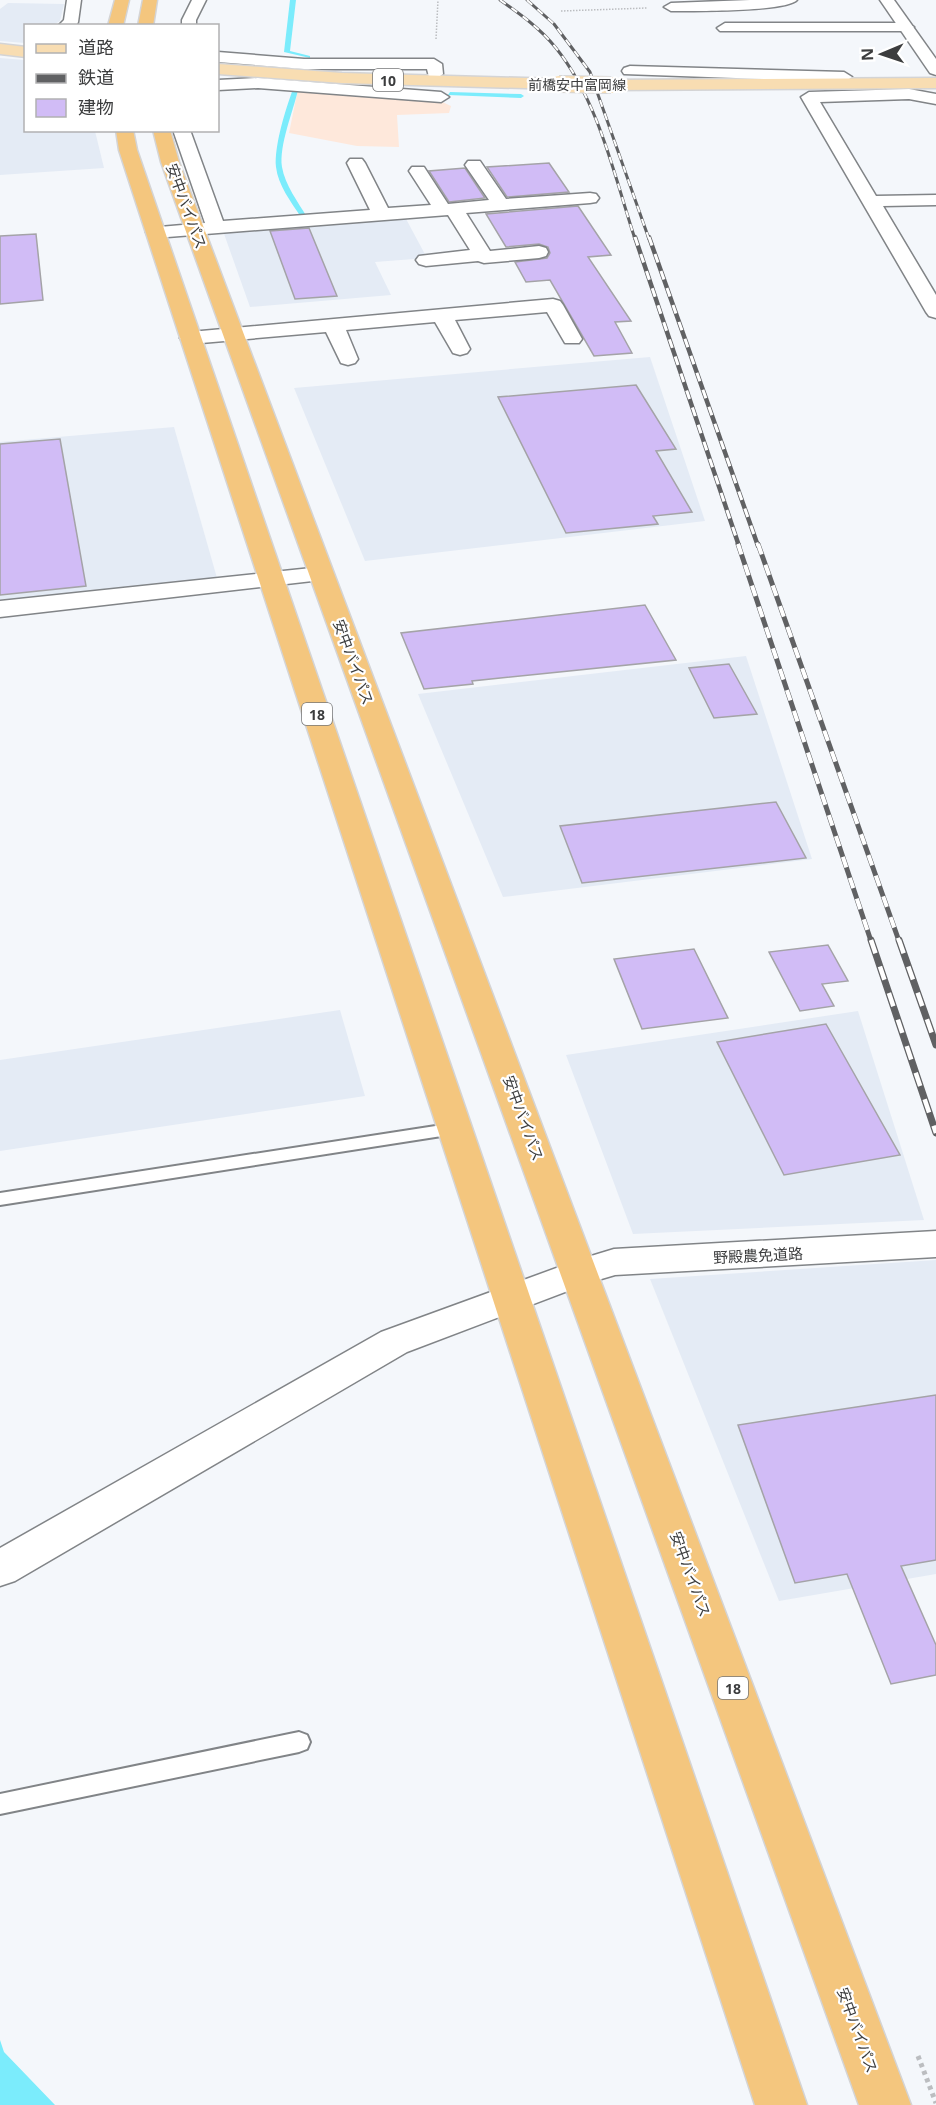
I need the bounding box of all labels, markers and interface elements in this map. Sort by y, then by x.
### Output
legend [24,24,219,132]
north arrow [852,24,912,84]
text: 道路 [78,35,114,59]
text: N [856,48,878,61]
text: 鉄道 [78,65,114,89]
road number: 10 [373,69,403,91]
street label: 前橋安中富岡線 [528,75,626,94]
text: 建物 [78,95,114,119]
street label: 安中バイパス [162,160,212,252]
street label: 安中バイパス [329,616,379,708]
road number: 18 [302,703,332,725]
street label: 安中バイパス [499,1072,549,1164]
street label: 野殿農免道路 [713,1243,803,1267]
street label: 安中バイパス [666,1528,716,1620]
road number: 18 [718,1677,748,1699]
street label: 安中バイパス [833,1984,883,2076]

